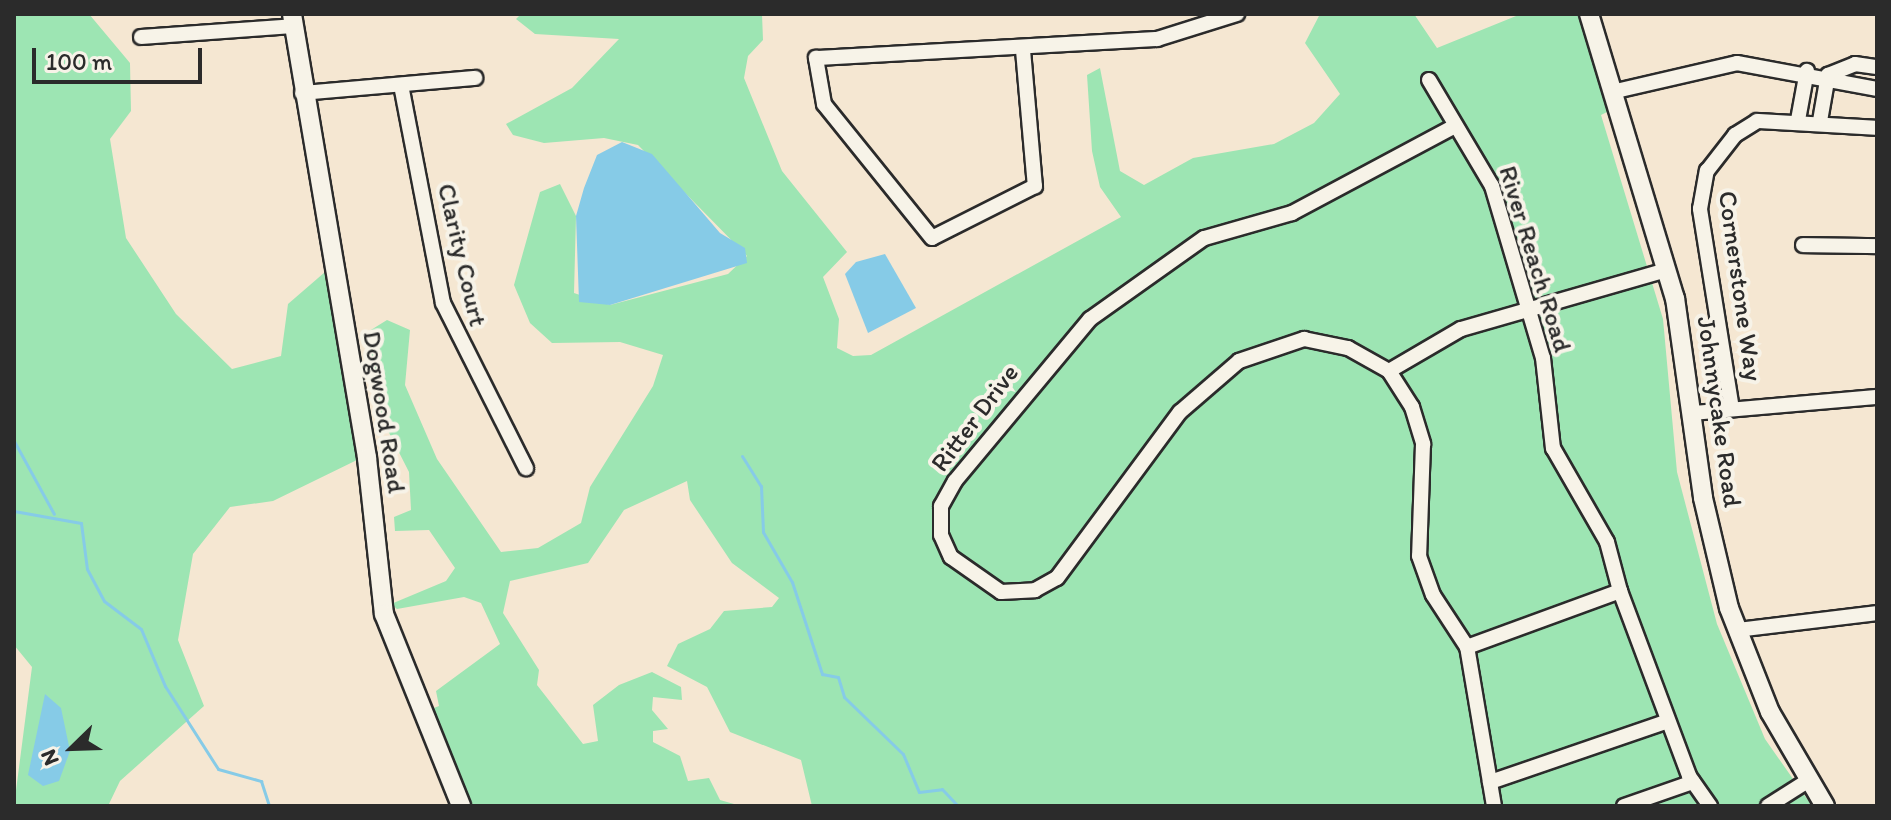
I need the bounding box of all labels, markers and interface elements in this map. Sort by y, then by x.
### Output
scale bar [36,32,206,82]
text: 100 m [46,47,112,76]
street label: River Reach Road [1492,163,1578,355]
street label: Clarity Court [430,180,494,330]
street label: Cornerstone Way [1711,189,1769,383]
street label: Johnnycake Road [1690,314,1748,510]
street label: Dogwood Road [356,329,412,495]
street label: Ritter Drive [924,358,1026,478]
north arrow [32,708,112,788]
text: N [34,745,65,770]

